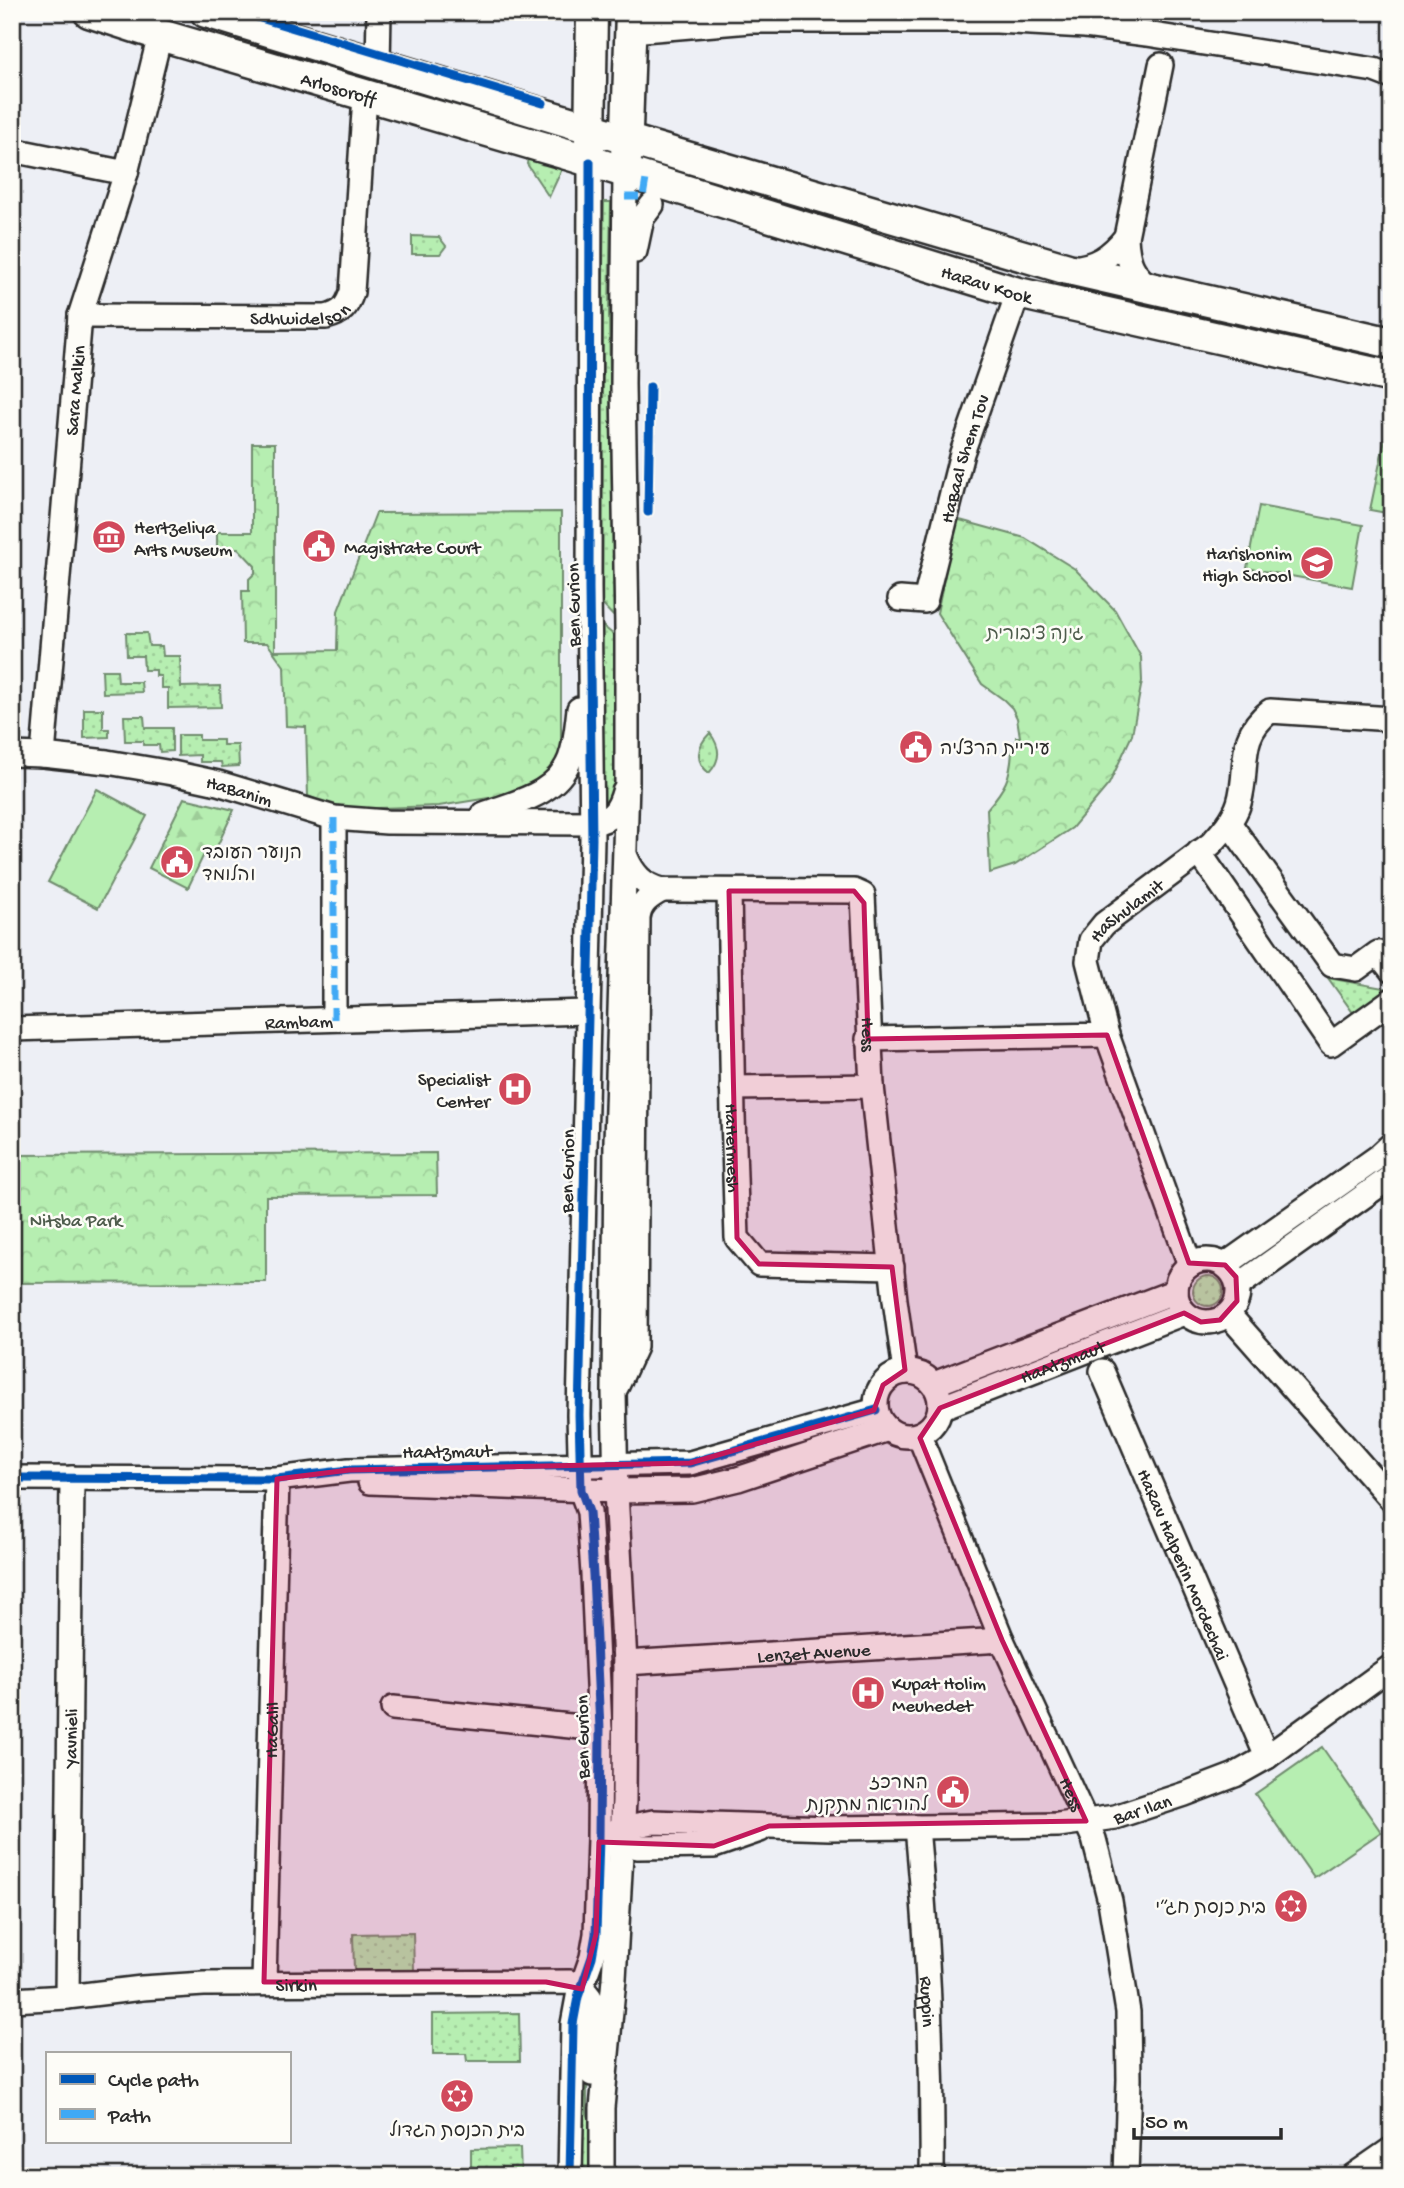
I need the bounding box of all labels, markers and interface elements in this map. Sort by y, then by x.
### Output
street label: Arlosoroff [298,69,380,113]
street label: HaRav Kook [938,262,1035,311]
street label: Sdhwidelson [250,300,357,332]
street label: Sara Malkin [62,344,92,437]
street label: HaBaal Shem Tov [937,392,997,526]
museum icon: Hertzeliya Arts Museum [90,518,128,556]
place label: Hertzeliya Arts Museum [134,518,233,563]
public building icon: Magistrate Court [300,527,338,565]
place label: Magistrate Court [344,538,483,561]
place label: Harishonim High School [1202,544,1293,589]
school or university icon: Harishonim High School [1298,544,1336,582]
street label: Ben Gurion [563,563,588,648]
park label: גינה ציבורית [985,624,1084,647]
public building icon: עיריית הרצליה [897,728,935,766]
place label: עיריית הרצליה [940,738,1050,762]
street label: HaBanim [204,773,275,814]
public building icon: הנוער העובד והלומד [158,843,196,881]
place label: הנוער העובד והלומד [202,843,302,888]
street label: HaShulamit [1086,874,1171,948]
street label: Rambam [265,1012,334,1037]
street label: Hess [854,1016,878,1053]
place label: Specialist Center [418,1070,492,1115]
hospital icon: Specialist Center [496,1070,534,1108]
street label: HaHermesh [718,1103,744,1193]
street label: Ben Gurion [557,1129,582,1214]
park label: Nitsba Park [30,1211,124,1234]
street label: HaAtzmaut [1017,1336,1111,1391]
street label: HaAtzmaut [402,1441,494,1466]
street label: HaRav Halperin Mordechai [1130,1466,1232,1665]
street label: Lenzet Avenue [757,1640,871,1670]
hospital icon: Kupat Holim Meuhedet [849,1674,887,1712]
place label: Kupat Holim Meuhedet [892,1674,987,1719]
street label: Ben Gurion [572,1695,597,1780]
street label: HaGalil [262,1702,286,1759]
street label: Yavnieli [61,1708,85,1770]
place label: המרכז להוראה מתקנת [805,1773,929,1818]
public building icon: המרכז להוראה מתקנת [934,1773,972,1811]
street label: Hess [1052,1774,1088,1816]
street label: Bar Ilan [1110,1791,1175,1832]
synagogue icon: בית כנסת חג״י [1272,1887,1310,1925]
place label: בית כנסת חג״י [1155,1898,1266,1921]
street label: Sirkin [276,1975,317,1999]
street label: Ruppin [913,1976,938,2027]
legend [46,2052,290,2142]
text: Cycle path [108,2070,199,2095]
synagogue icon: בית הכנסת הגדול [438,2077,476,2115]
scale bar [1134,2097,1282,2141]
text: Path [107,2106,151,2131]
text: 50 m [1145,2112,1188,2137]
place label: בית הכנסת הגדול [389,2120,525,2144]

